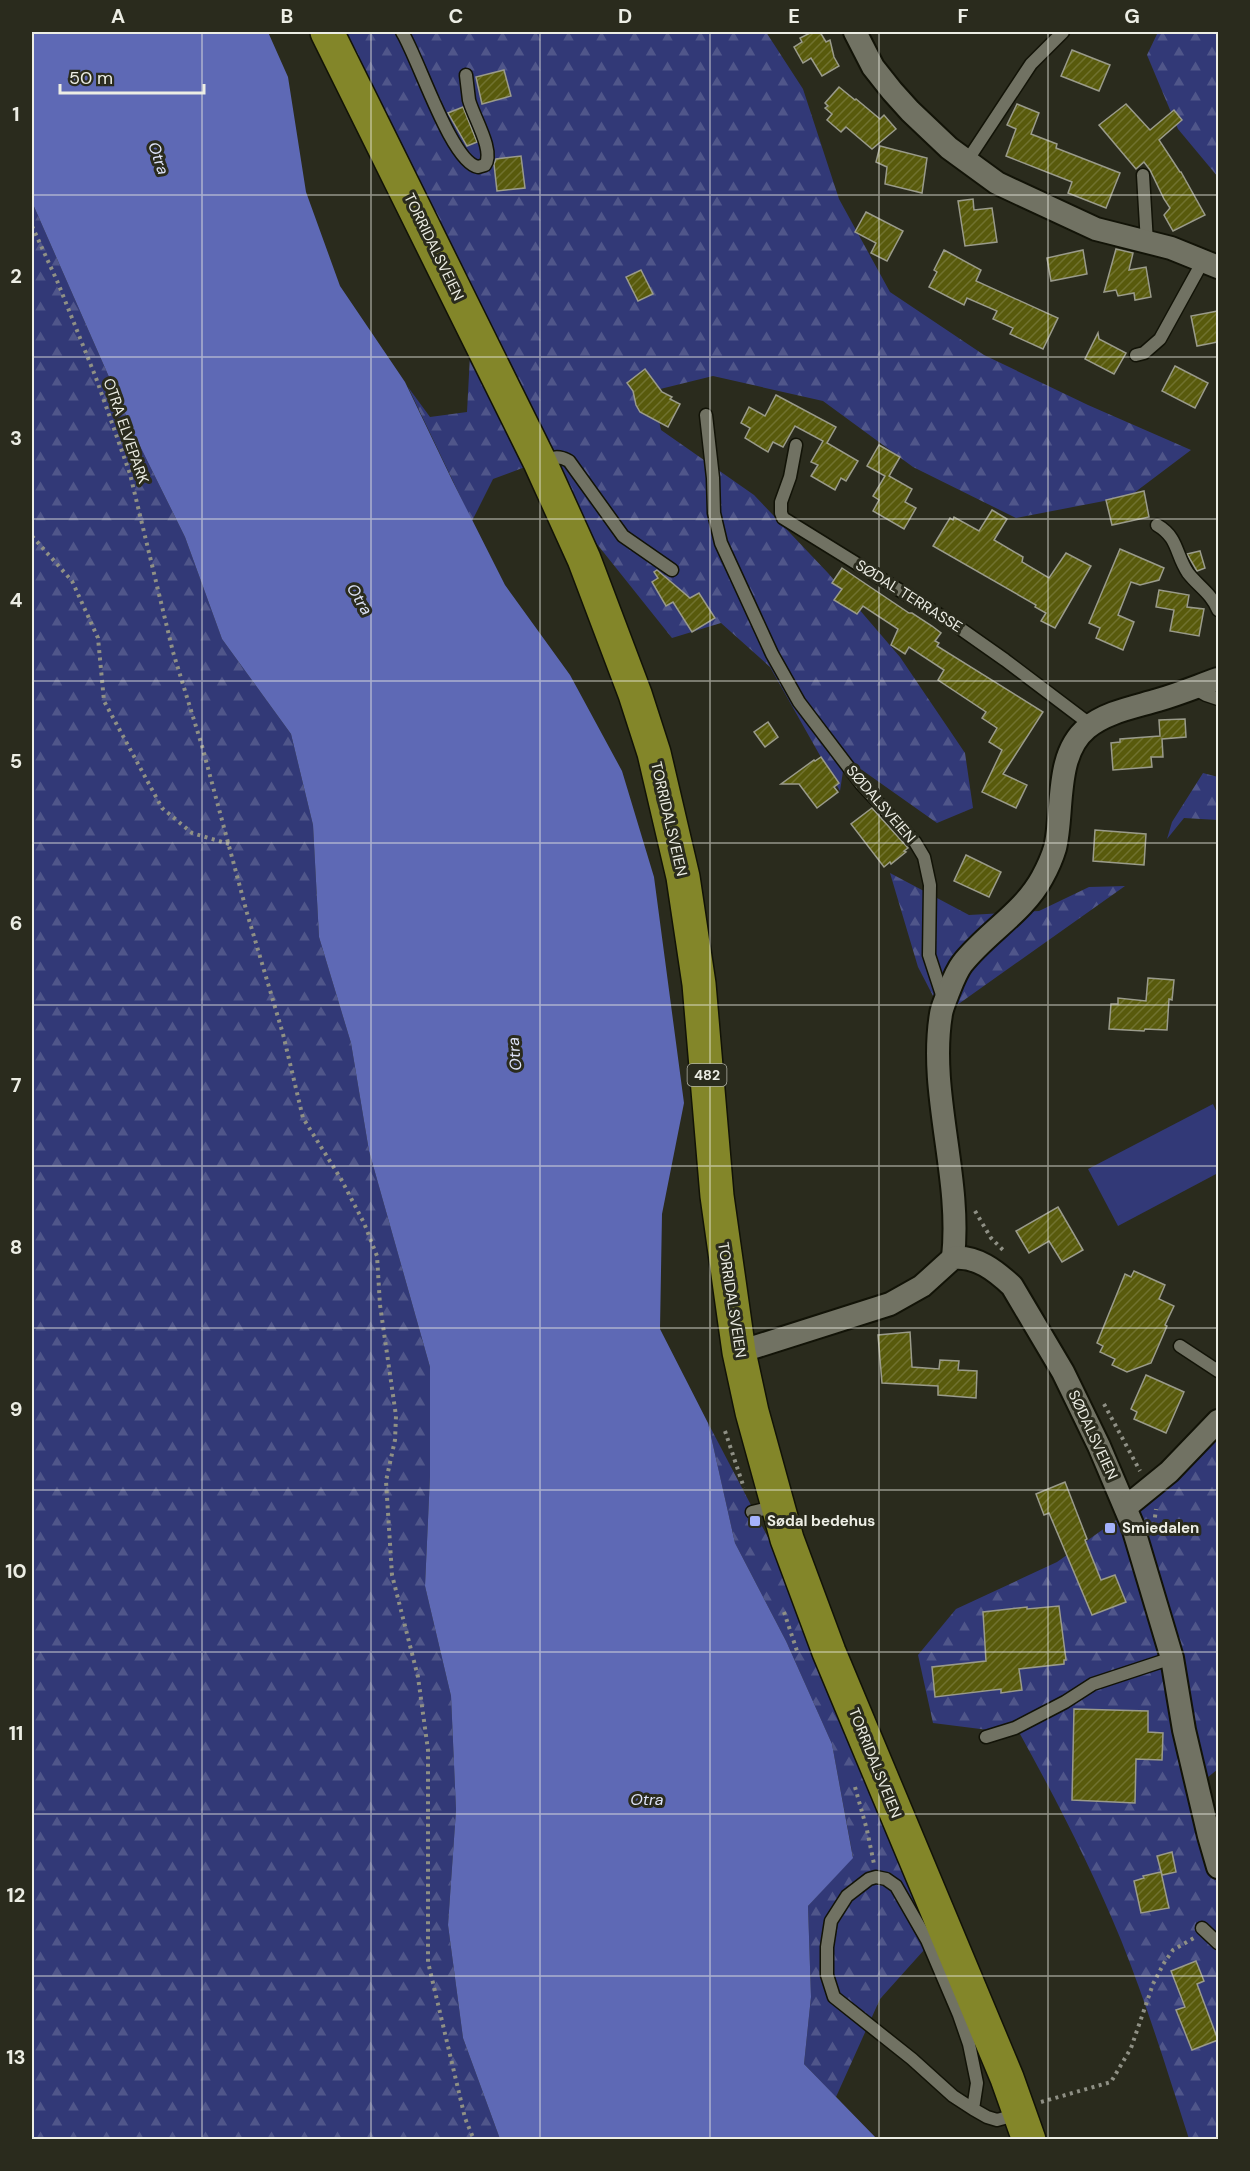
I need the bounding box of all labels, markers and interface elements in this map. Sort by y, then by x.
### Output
text: A [111,3,125,29]
text: B [281,3,293,29]
text: C [449,3,463,29]
text: D [618,3,632,29]
text: E [788,3,800,29]
text: F [957,3,969,29]
text: G [1124,3,1140,29]
scale bar [60,57,204,95]
text: 50 m [69,66,113,90]
text: 1 [12,101,20,127]
water label: Otra [143,139,174,178]
street label: TORRIDALSVEIEN [399,190,469,304]
text: 2 [10,263,22,289]
street label: OTRA ELVEPARK [99,376,154,487]
text: 3 [10,425,22,451]
street label: SØDAL TERRASSE [852,555,966,637]
water label: Otra [342,580,377,619]
text: 4 [10,587,23,613]
text: 5 [10,748,22,774]
street label: TORRIDALSVEIEN [646,760,692,878]
street label: SØDALSVEIEN [842,761,920,847]
text: 6 [10,910,22,936]
water label: Otra [503,1036,526,1072]
road number: 482 [688,1064,726,1086]
text: 7 [11,1072,22,1098]
text: 8 [10,1234,22,1260]
street label: TORRIDALSVEIEN [713,1241,751,1359]
street label: SØDALSVEIEN [1064,1387,1122,1483]
text: 9 [10,1396,22,1422]
place label: Sødal bedehus [767,1511,875,1531]
marker: Sødal bedehus [748,1514,762,1528]
place label: Smiedalen [1122,1518,1199,1538]
marker: Smiedalen [1103,1521,1117,1535]
text: 10 [5,1558,27,1584]
street label: TORRIDALSVEIEN [844,1705,906,1821]
text: 11 [9,1720,23,1746]
water label: Otra [630,1789,664,1810]
text: 12 [7,1882,25,1908]
text: 13 [6,2044,26,2070]

